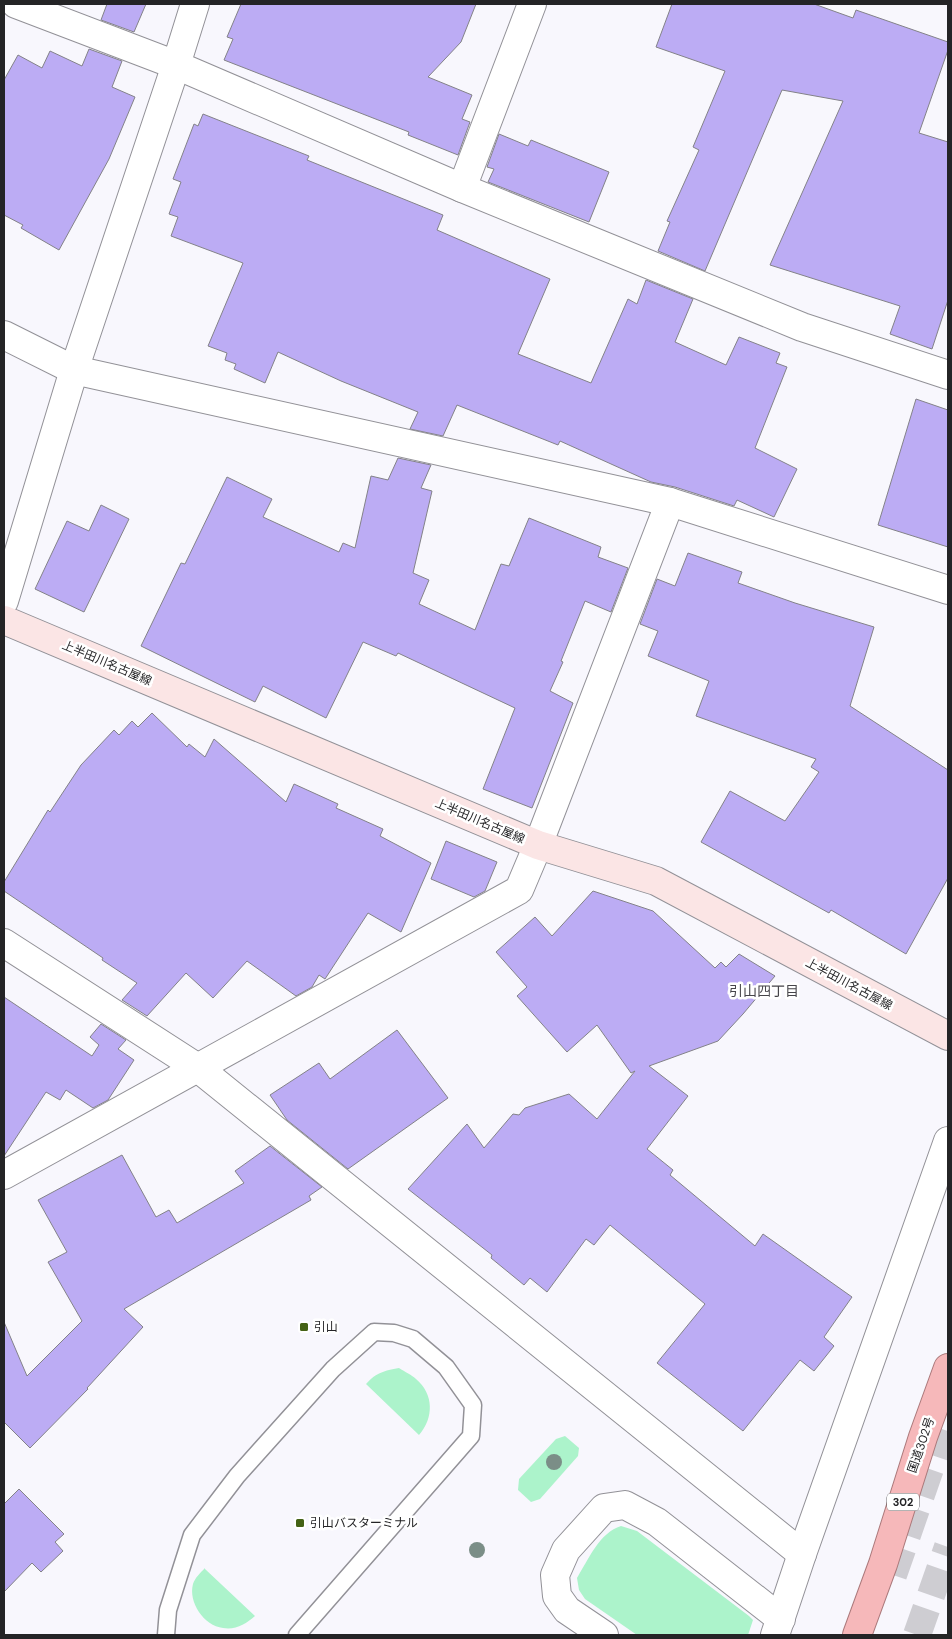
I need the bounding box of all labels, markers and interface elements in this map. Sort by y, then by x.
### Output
street label: 上半田川名古屋線 [60,637,154,689]
street label: 上半田川名古屋線 [433,795,527,847]
street label: 上半田川名古屋線 [803,954,895,1014]
district label: 引山四丁目 [729,982,799,1000]
place label: 引山 [314,1319,338,1335]
marker: 引山 [298,1321,310,1333]
street label: 国道302号 [904,1415,938,1475]
road number: 302 [887,1494,919,1510]
place label: 引山バスターミナル [310,1515,418,1531]
marker: 引山バスターミナル [294,1517,306,1529]

